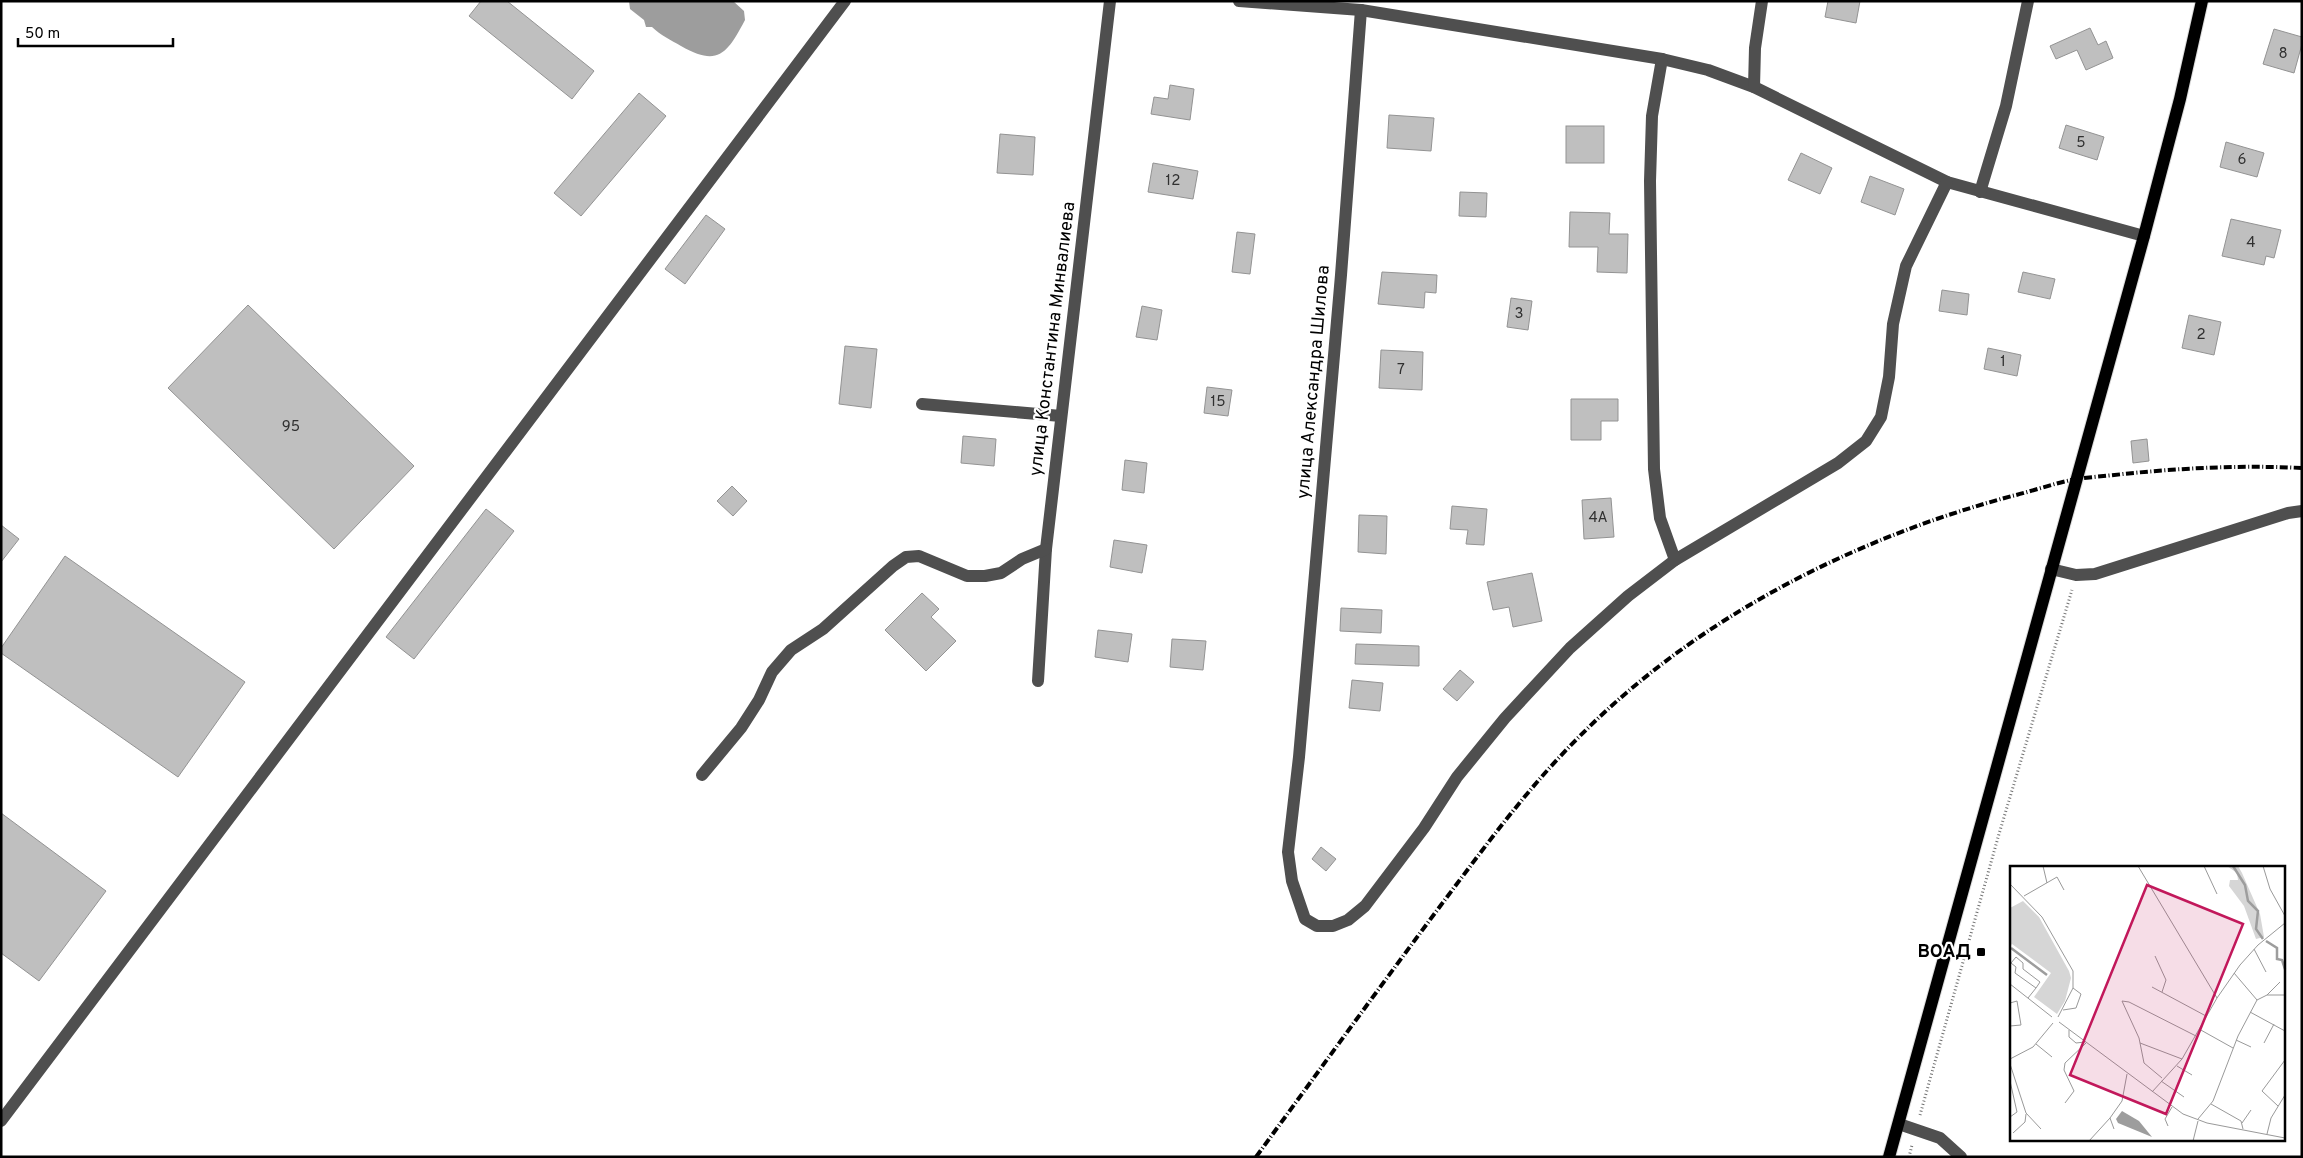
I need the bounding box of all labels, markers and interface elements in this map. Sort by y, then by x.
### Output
scale bar [18,15,172,47]
text: 50 m [25,25,60,44]
house number: 8 [2278,45,2288,64]
house number: 5 [2076,134,2086,153]
house number: 6 [2238,151,2247,170]
house number: 12 [1166,172,1180,191]
street label: улица Константина Минвалиева [1025,200,1081,478]
house number: 4 [2246,234,2256,253]
street label: улица Александра Шилова [1292,264,1336,500]
house number: 3 [1514,305,1524,324]
house number: 2 [2196,326,2206,345]
house number: 1 [2000,353,2006,372]
house number: 7 [1397,361,1405,380]
house number: 15 [1211,393,1225,412]
house number: 95 [282,418,300,437]
house number: 4А [1588,509,1608,528]
inset map [2010,866,2286,1140]
place label: ВОАД [1917,941,1971,964]
marker: ВОАД [1975,946,1987,958]

